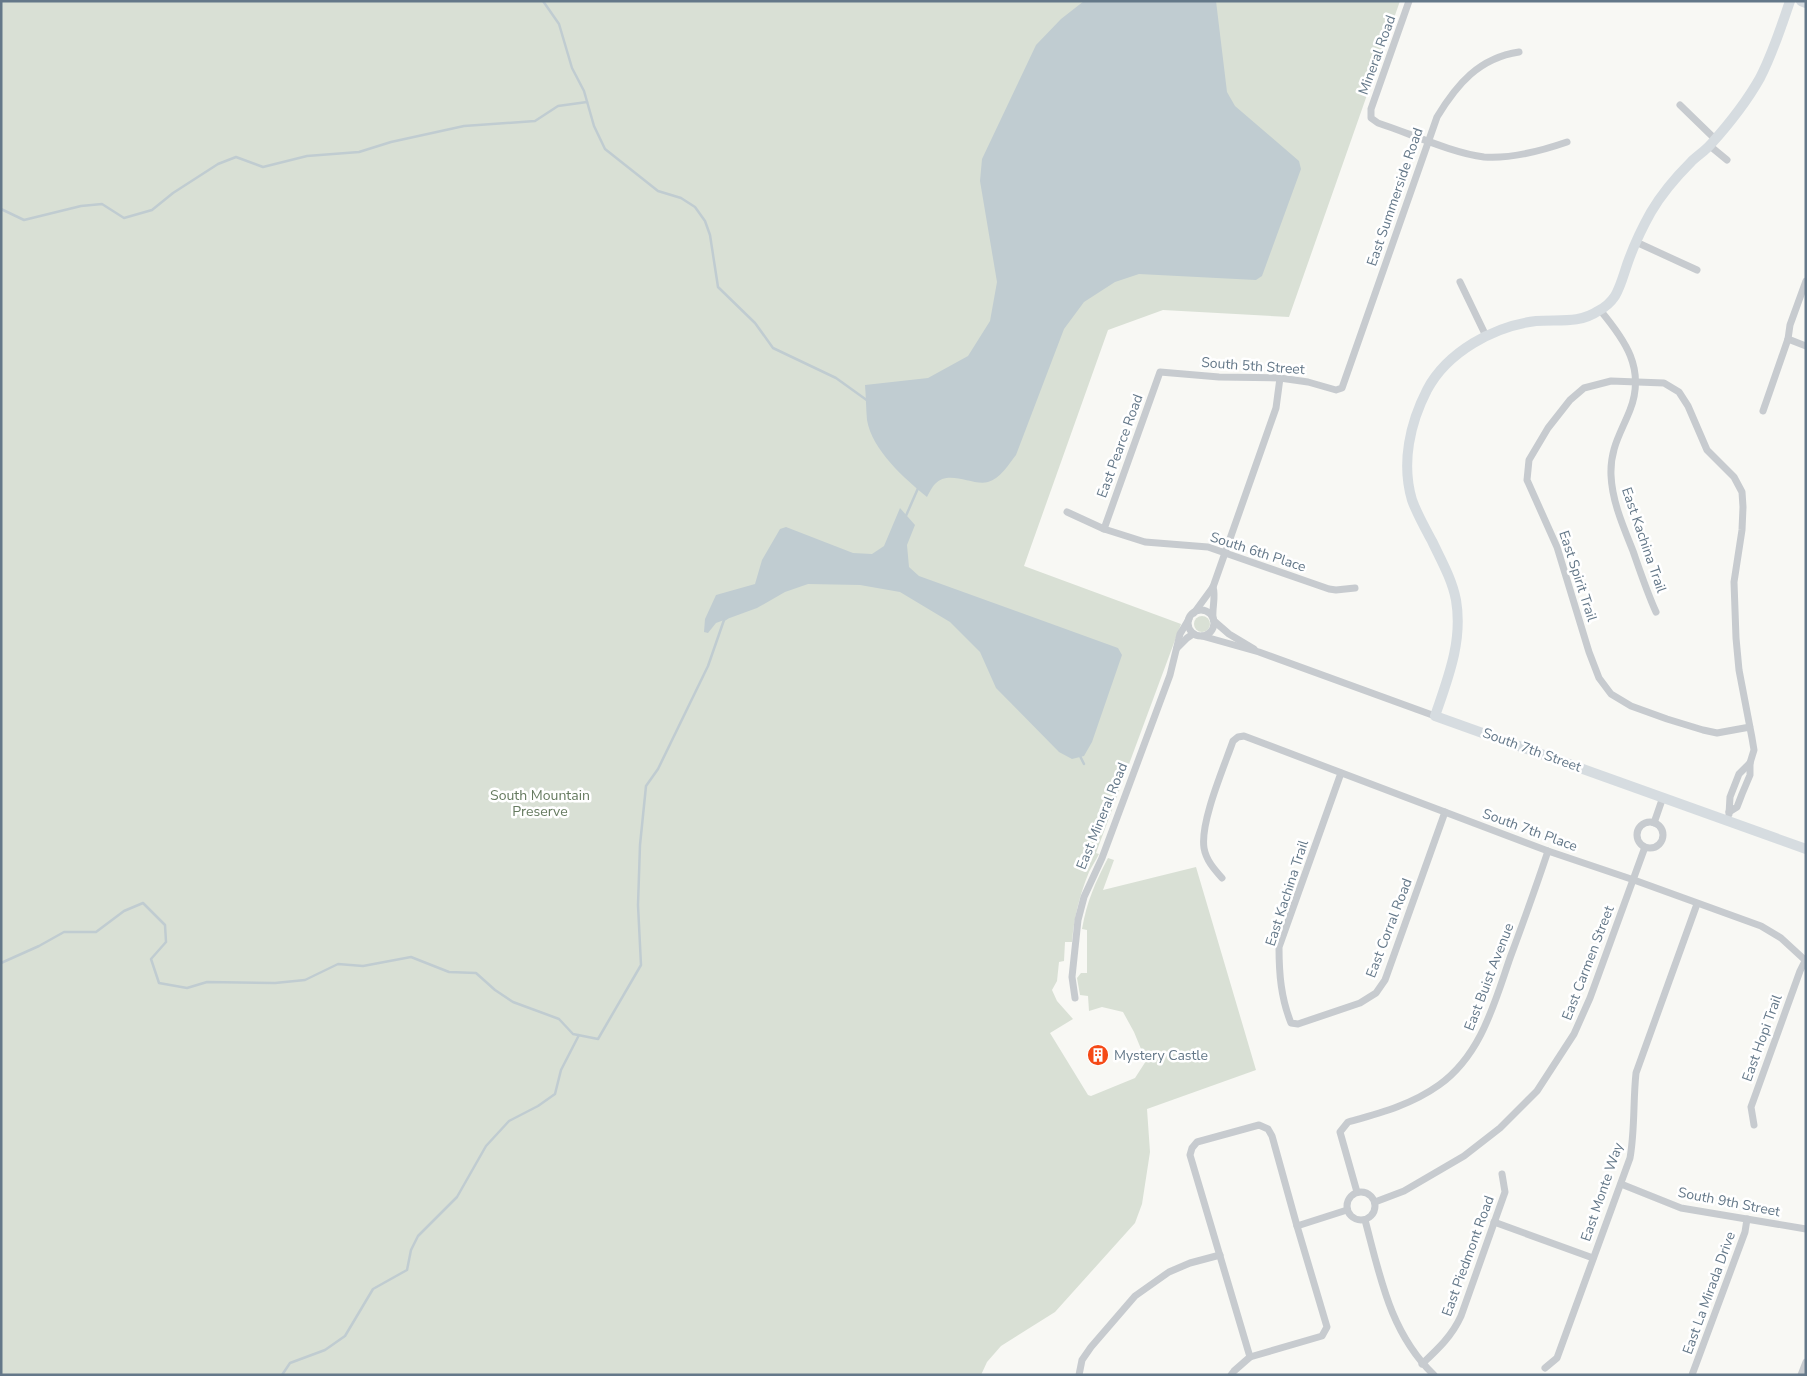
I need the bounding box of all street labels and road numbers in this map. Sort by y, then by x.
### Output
street label: Mineral Road [1354,13,1400,97]
street label: East Summerside Road [1362,125,1428,269]
street label: South 5th Street [1201,353,1306,379]
street label: East Pearce Road [1092,392,1148,500]
street label: East Kachina Trail [1617,485,1671,596]
street label: South 6th Place [1208,528,1308,576]
street label: East Spirit Trail [1554,528,1602,625]
street label: South 7th Street [1480,723,1584,777]
street label: East Mineral Road [1072,760,1132,872]
street label: South 7th Place [1480,804,1580,856]
street label: East Kachina Trail [1261,837,1313,949]
street label: East Corral Road [1361,876,1417,980]
street label: East Carmen Street [1557,903,1619,1023]
street label: East Buist Avenue [1460,920,1518,1034]
street label: East Hopi Trail [1737,991,1787,1084]
street label: East Monte Way [1576,1139,1628,1244]
street label: South 9th Street [1676,1183,1782,1221]
street label: East Piedmont Road [1437,1193,1499,1319]
street label: East La Mirada Drive [1678,1229,1740,1357]

